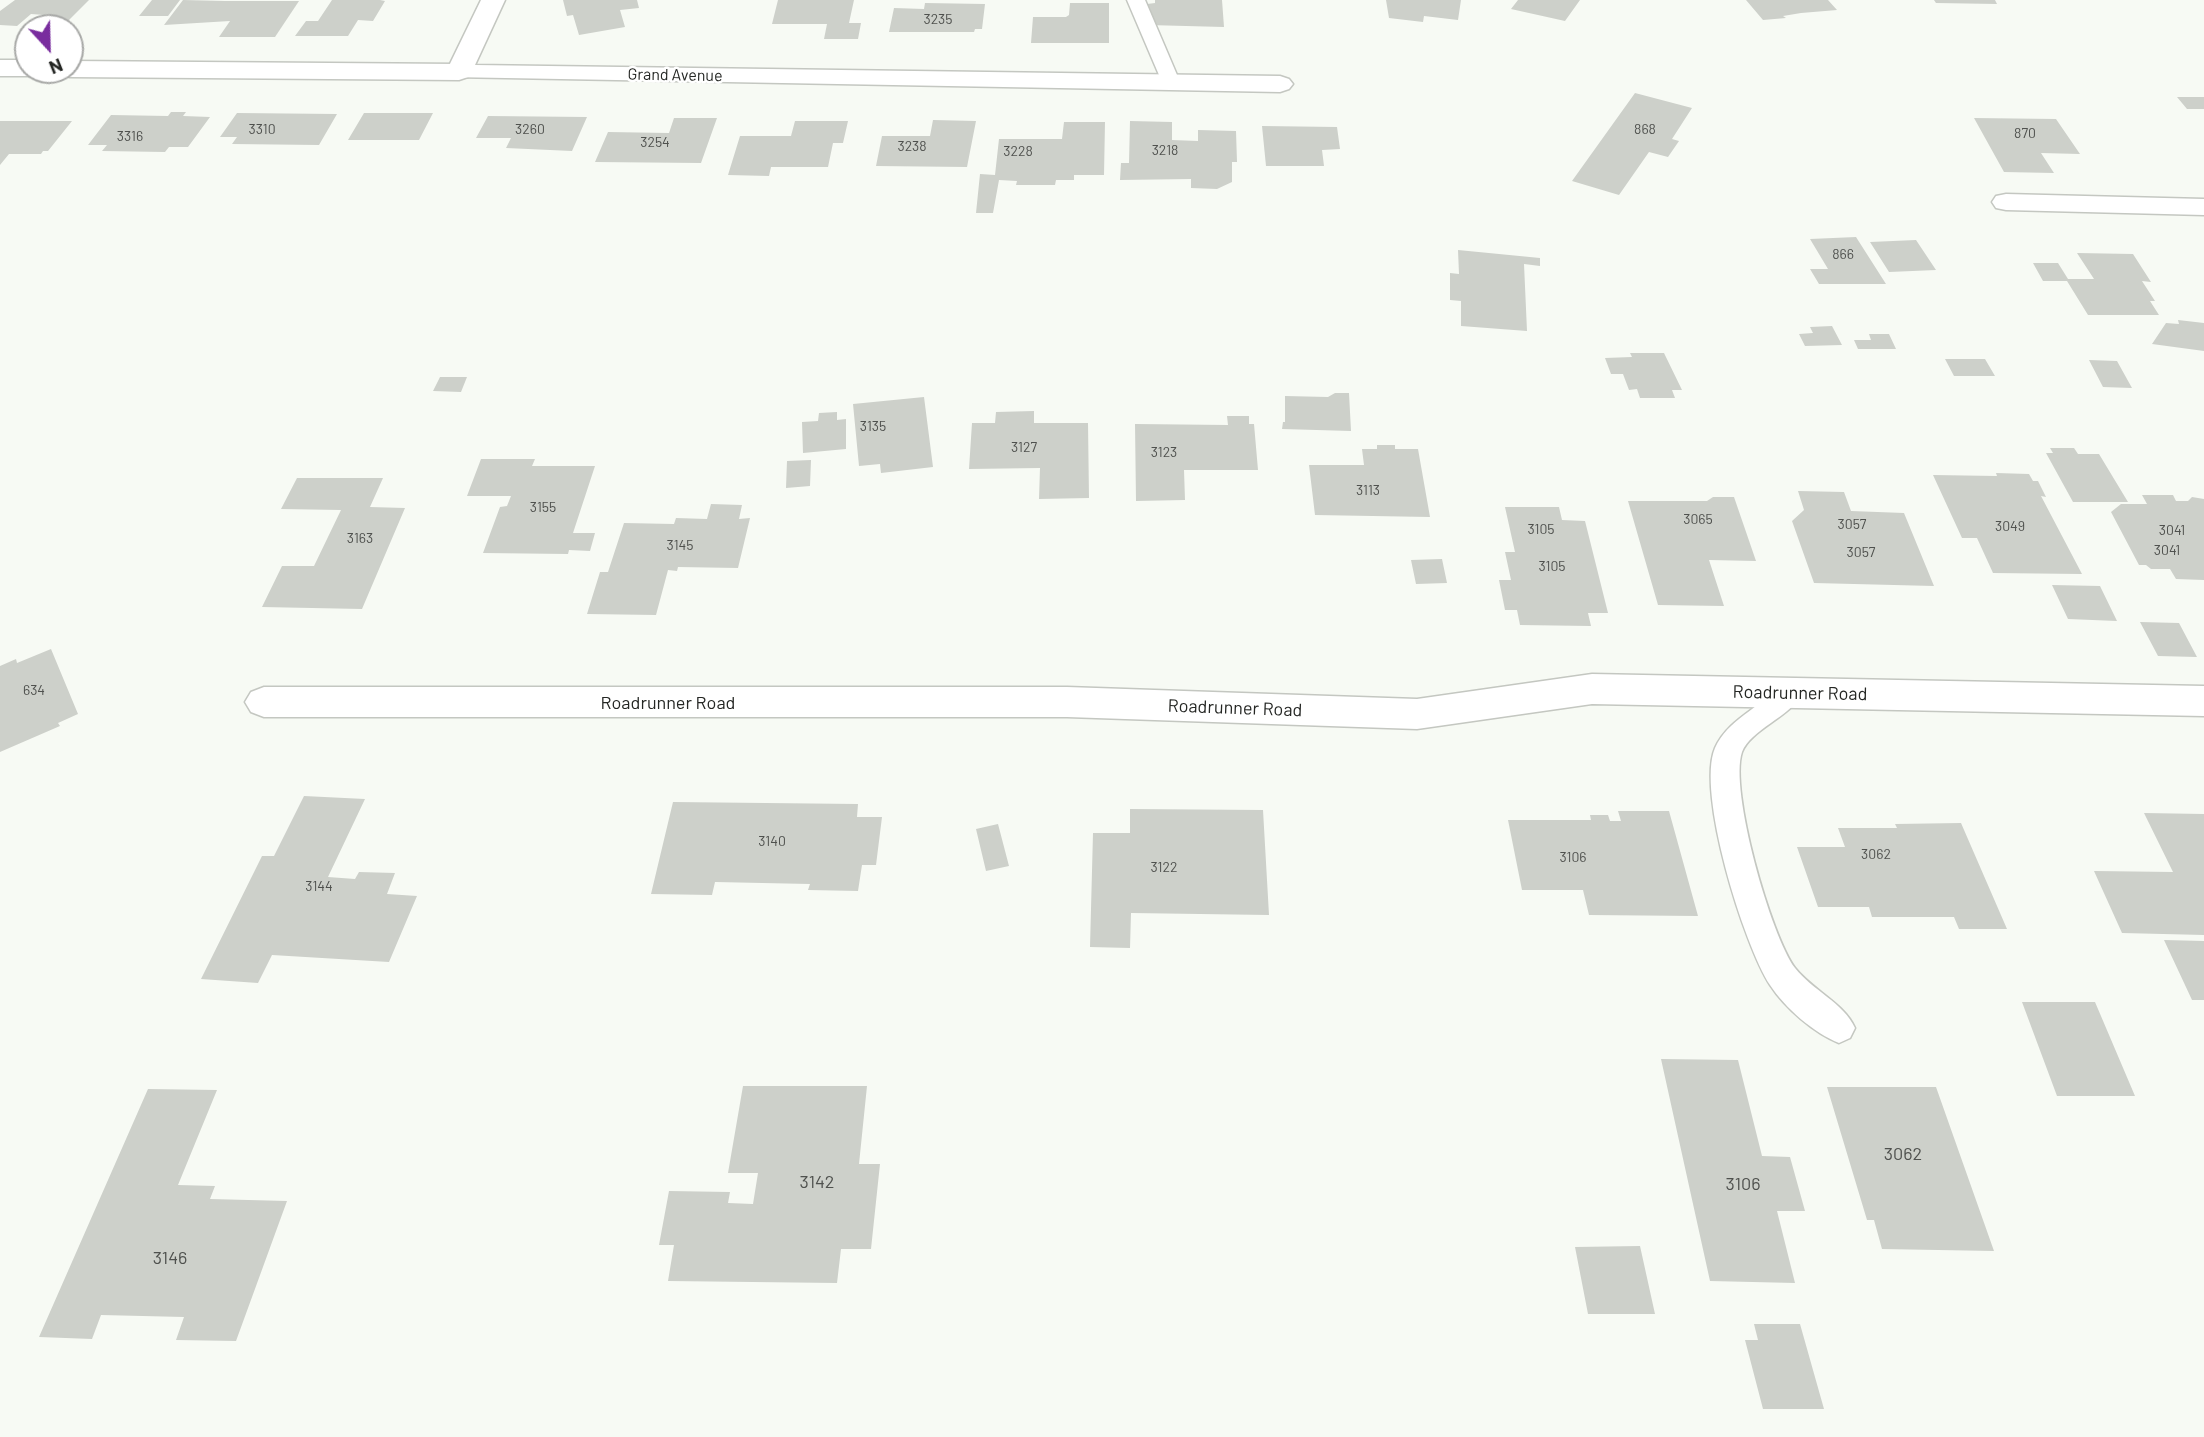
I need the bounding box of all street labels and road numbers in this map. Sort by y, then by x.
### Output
street label: Grand Avenue [627,65,723,85]
street label: Roadrunner Road [1732,681,1868,705]
street label: Roadrunner Road [601,692,735,714]
street label: Roadrunner Road [1167,695,1303,721]

